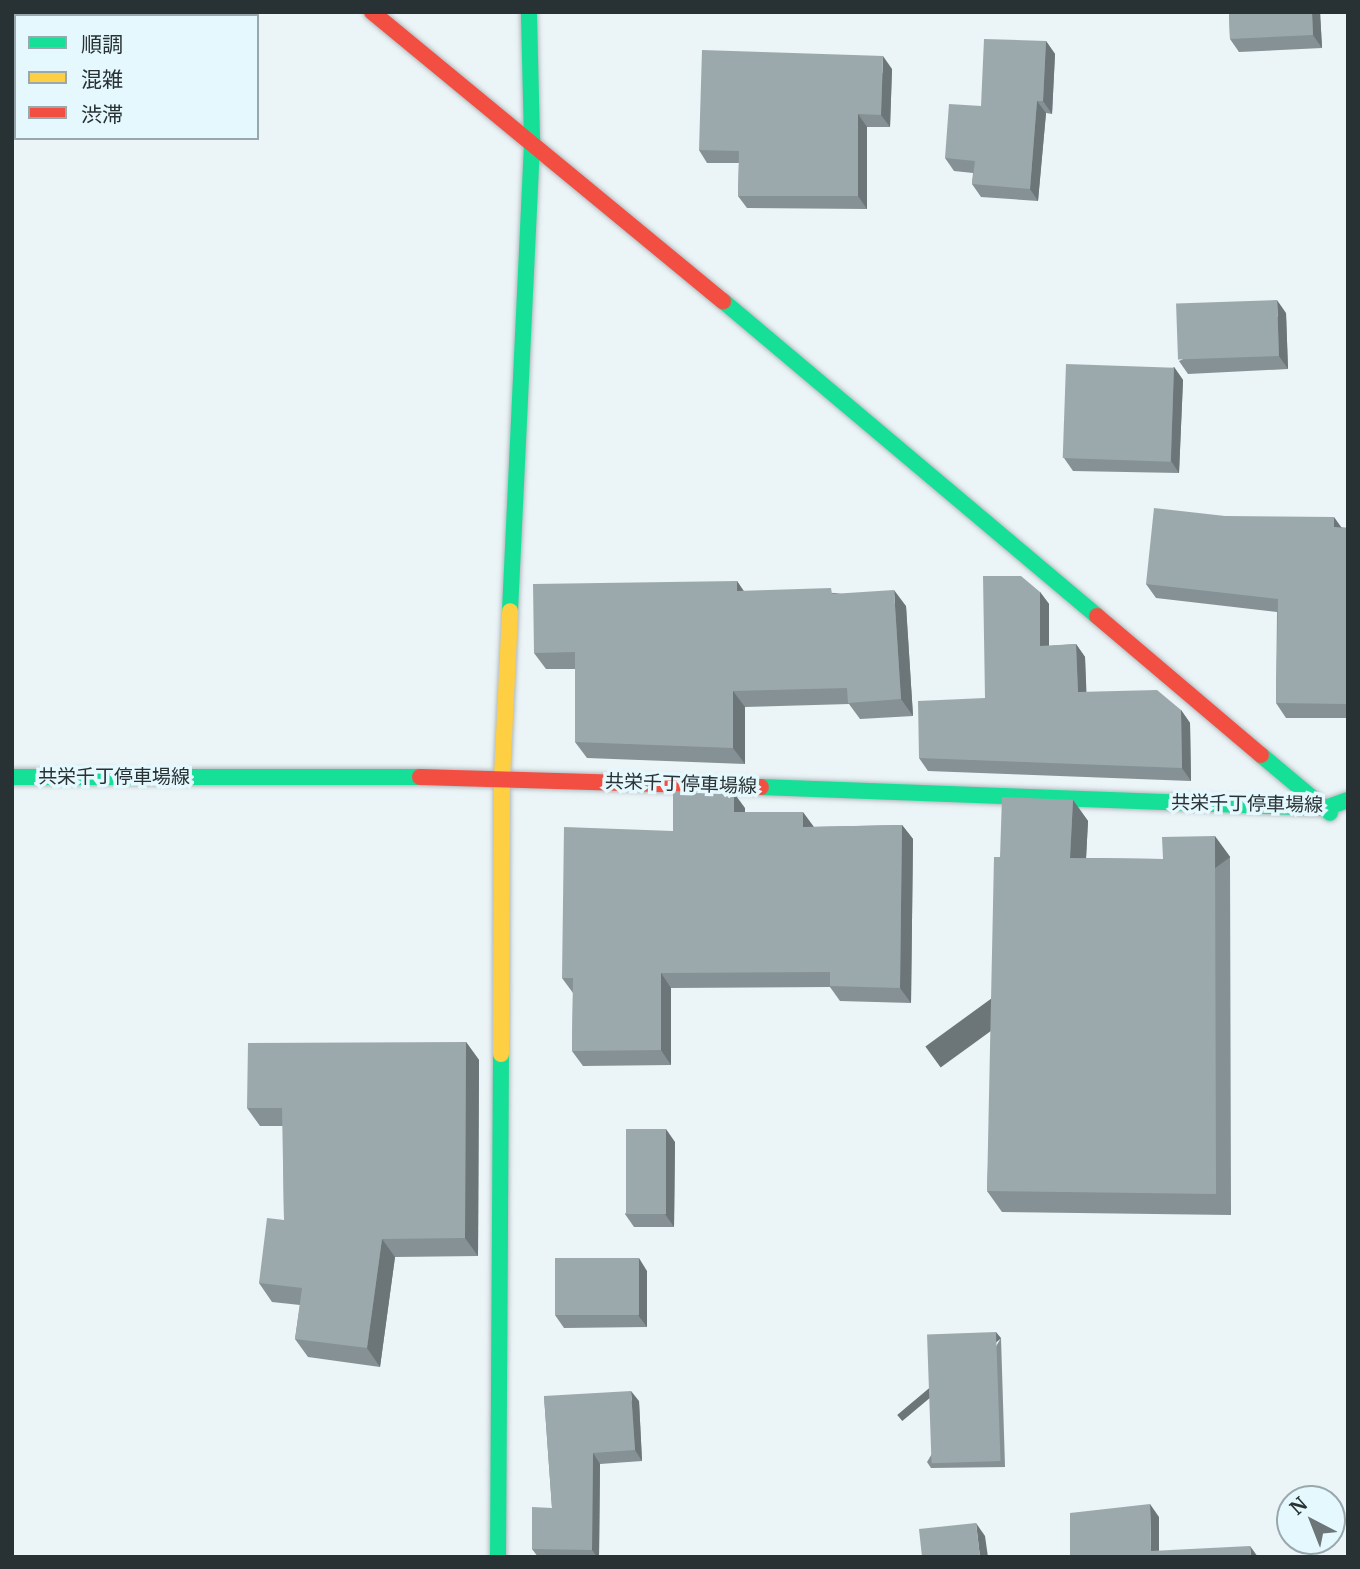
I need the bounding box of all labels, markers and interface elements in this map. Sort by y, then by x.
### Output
legend [14,14,259,140]
text: 順調 [81,31,123,58]
text: 混雑 [81,66,123,93]
text: 渋滞 [81,101,123,128]
street label: 共栄千丁停車場線 [38,766,190,788]
street label: 共栄千丁停車場線 [605,770,757,798]
street label: 共栄千丁停車場線 [1171,791,1323,817]
north arrow [1276,1485,1346,1555]
text: N [1285,1492,1312,1520]

